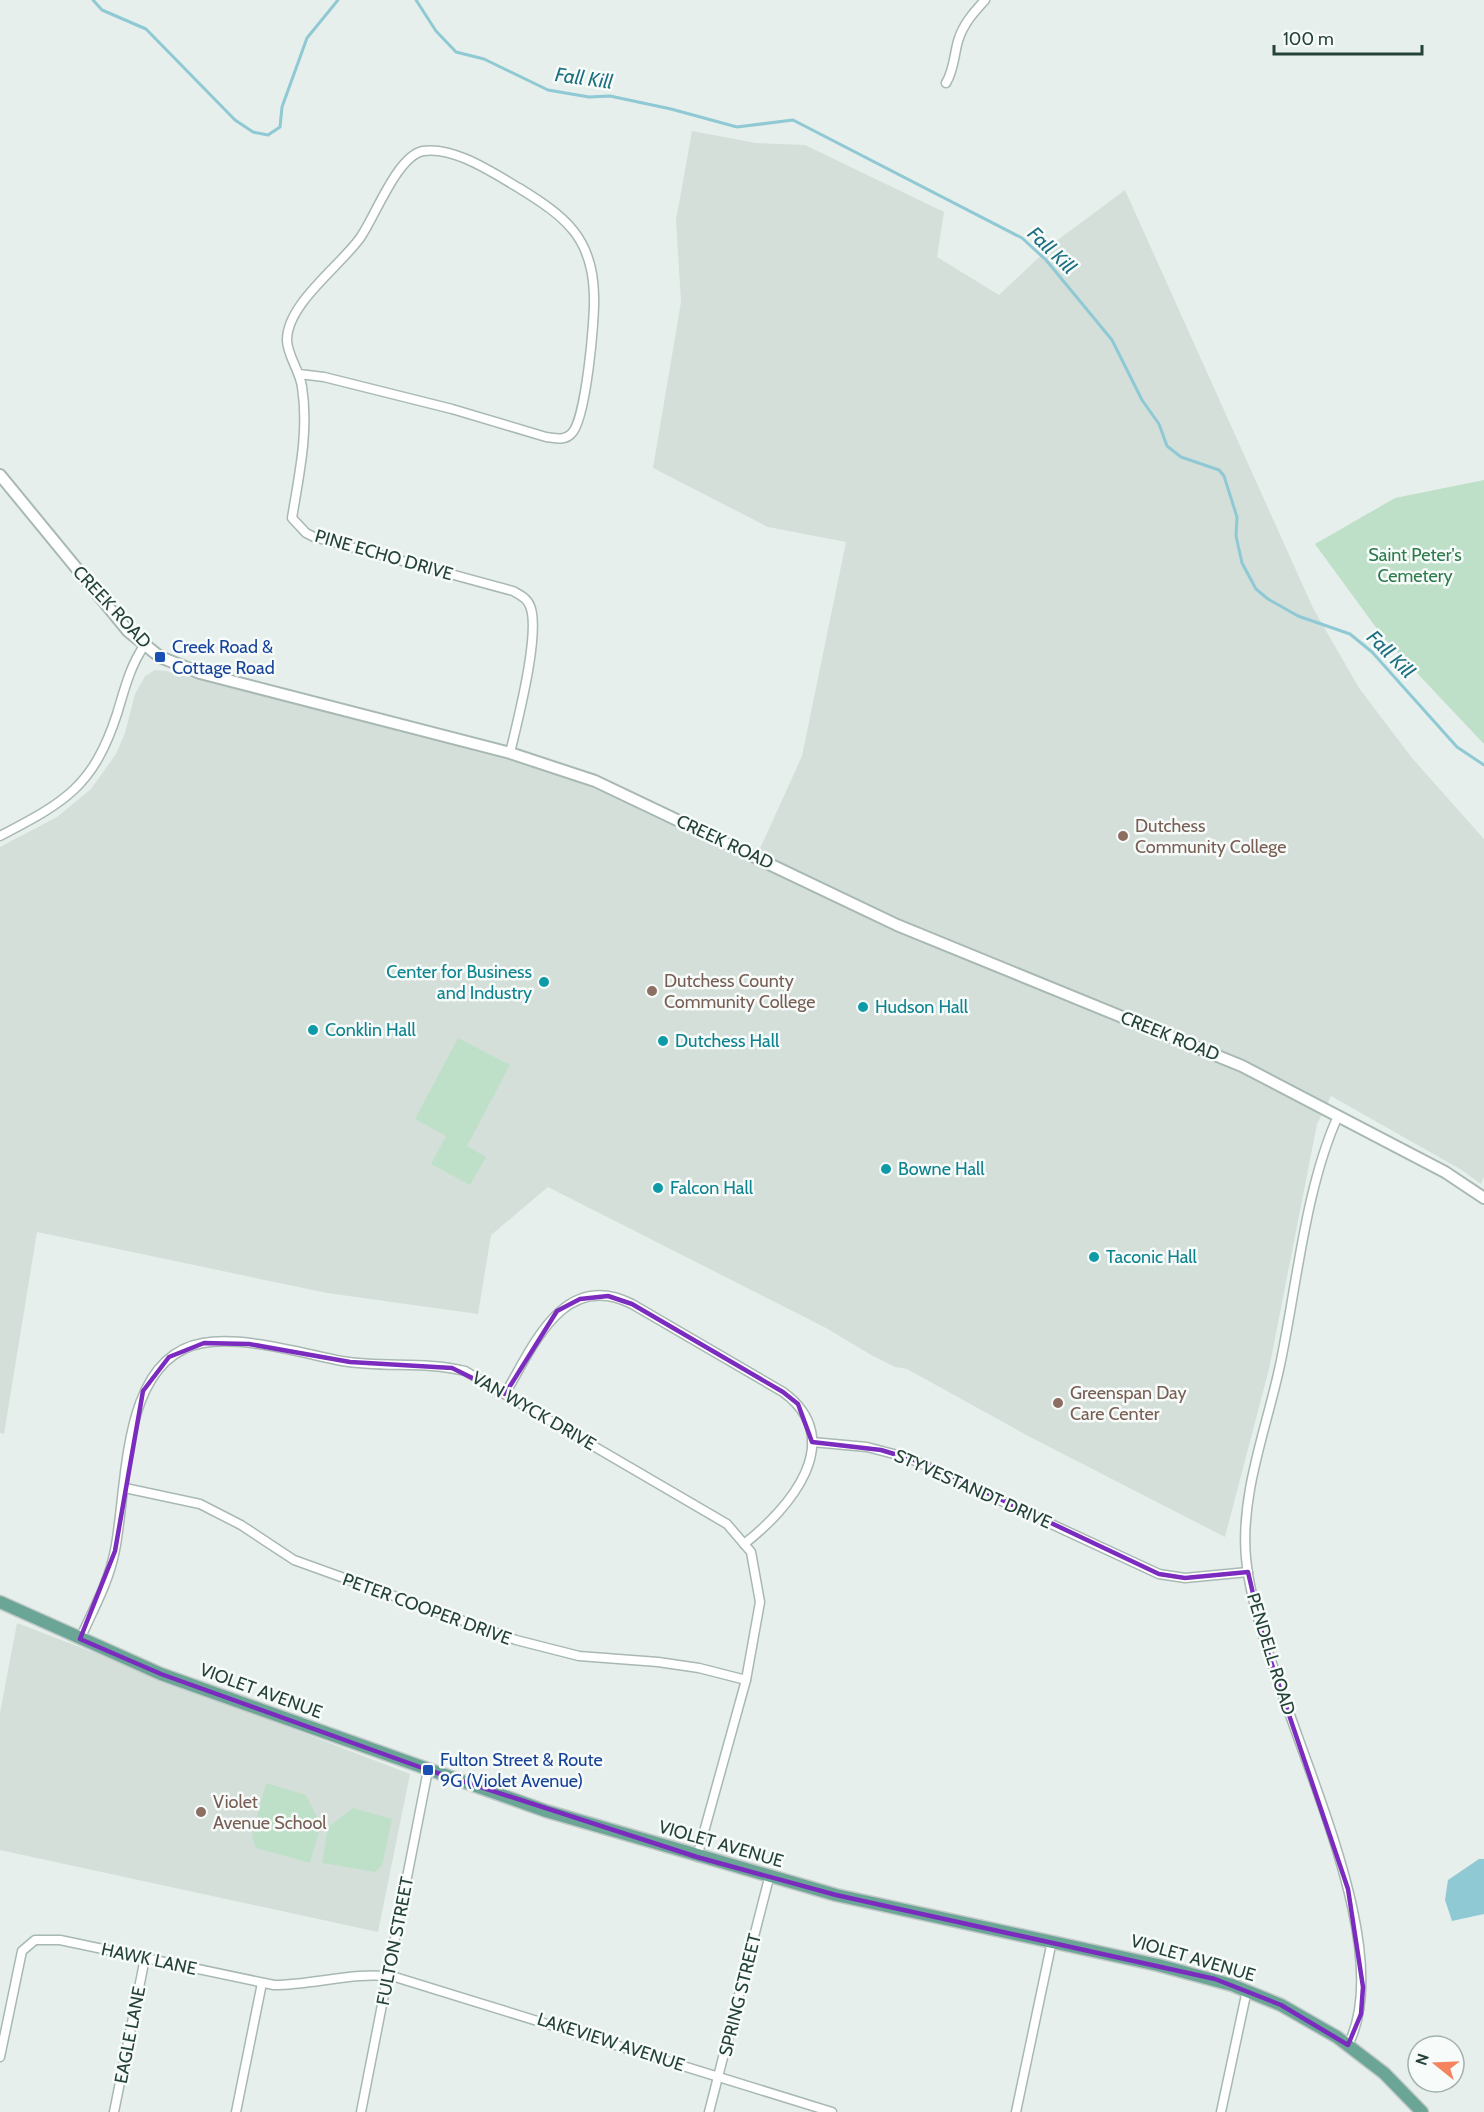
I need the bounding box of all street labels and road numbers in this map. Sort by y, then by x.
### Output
street label: PINE ECHO DRIVE [312,525,456,585]
street label: CREEK ROAD [68,561,156,653]
street label: CREEK ROAD [673,810,777,874]
street label: CREEK ROAD [1117,1006,1223,1066]
street label: VAN WYCK DRIVE [468,1367,600,1455]
street label: STYVESTANDT DRIVE [891,1444,1055,1534]
street label: PETER COOPER DRIVE [340,1568,514,1650]
street label: PENDELL ROAD [1242,1590,1300,1718]
street label: VIOLET AVENUE [197,1659,325,1723]
street label: VIOLET AVENUE [656,1816,786,1872]
street label: FULTON STREET [372,1874,418,2007]
street label: VIOLET AVENUE [1128,1930,1258,1986]
street label: SPRING STREET [714,1931,766,2059]
street label: HAWK LANE [99,1938,199,1980]
street label: EAGLE LANE [110,1984,150,2086]
street label: LAKEVIEW AVENUE [534,2008,688,2076]

